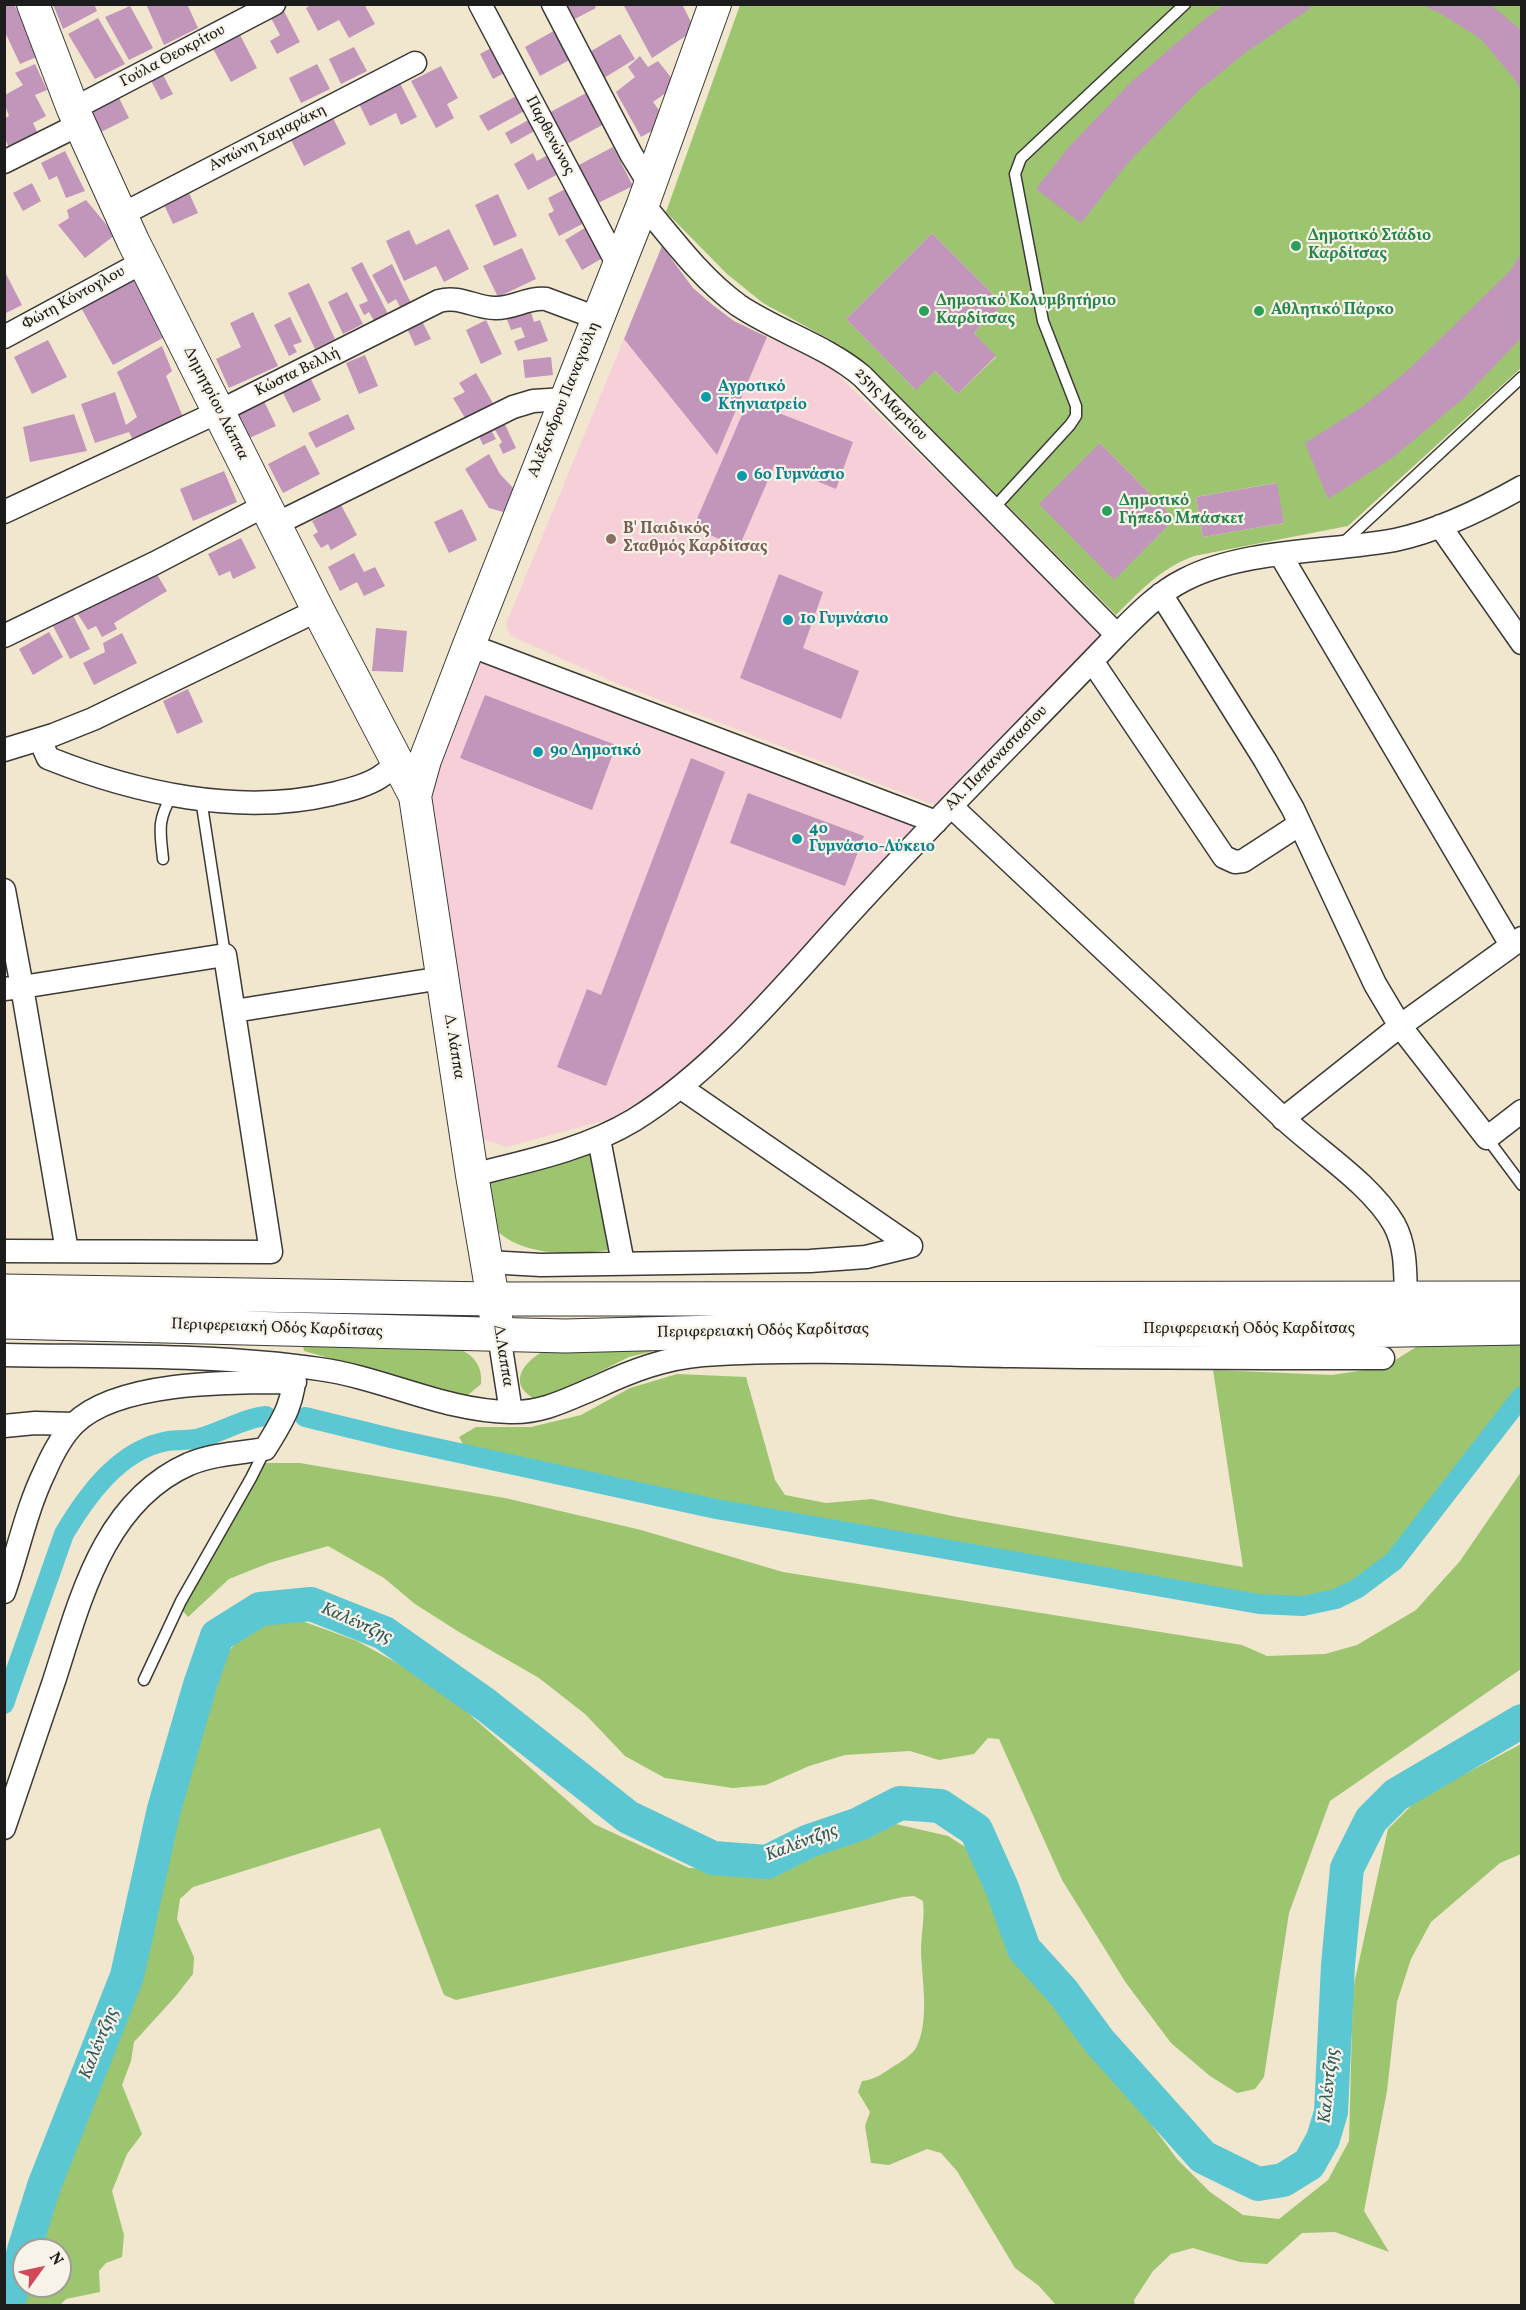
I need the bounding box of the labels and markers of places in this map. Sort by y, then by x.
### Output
place label: Δημοτικό Στάδιο Καρδίτσας [1308,227,1431,265]
marker: Δημοτικό Στάδιο Καρδίτσας [1289,239,1303,253]
place label: Δημοτικό Κολυμβητήριο Καρδίτσας [936,292,1116,330]
place label: Αθλητικό Πάρκο [1271,301,1394,321]
marker: Δημοτικό Κολυμβητήριο Καρδίτσας [917,304,931,318]
marker: Αθλητικό Πάρκο [1252,304,1266,318]
place label: Αγροτικό Κτηνιατρείο [718,378,807,416]
marker: Αγροτικό Κτηνιατρείο [699,390,713,404]
place label: 6ο Γυμνάσιο [754,466,845,486]
marker: 6ο Γυμνάσιο [735,469,749,483]
place label: Δημοτικό Γήπεδο Μπάσκετ [1119,492,1243,530]
marker: Δημοτικό Γήπεδο Μπάσκετ [1100,504,1114,518]
place label: Β' Παιδικός Σταθμός Καρδίτσας [623,520,767,558]
marker: Β' Παιδικός Σταθμός Καρδίτσας [604,532,618,546]
place label: 1ο Γυμνάσιο [800,610,888,630]
marker: 1ο Γυμνάσιο [781,613,795,627]
place label: 9ο Δημοτικό [550,742,641,762]
marker: 9ο Δημοτικό [531,745,545,759]
place label: 4ο Γυμνάσιο-Λύκειο [809,820,935,858]
marker: 4ο Γυμνάσιο-Λύκειο [790,832,804,846]

